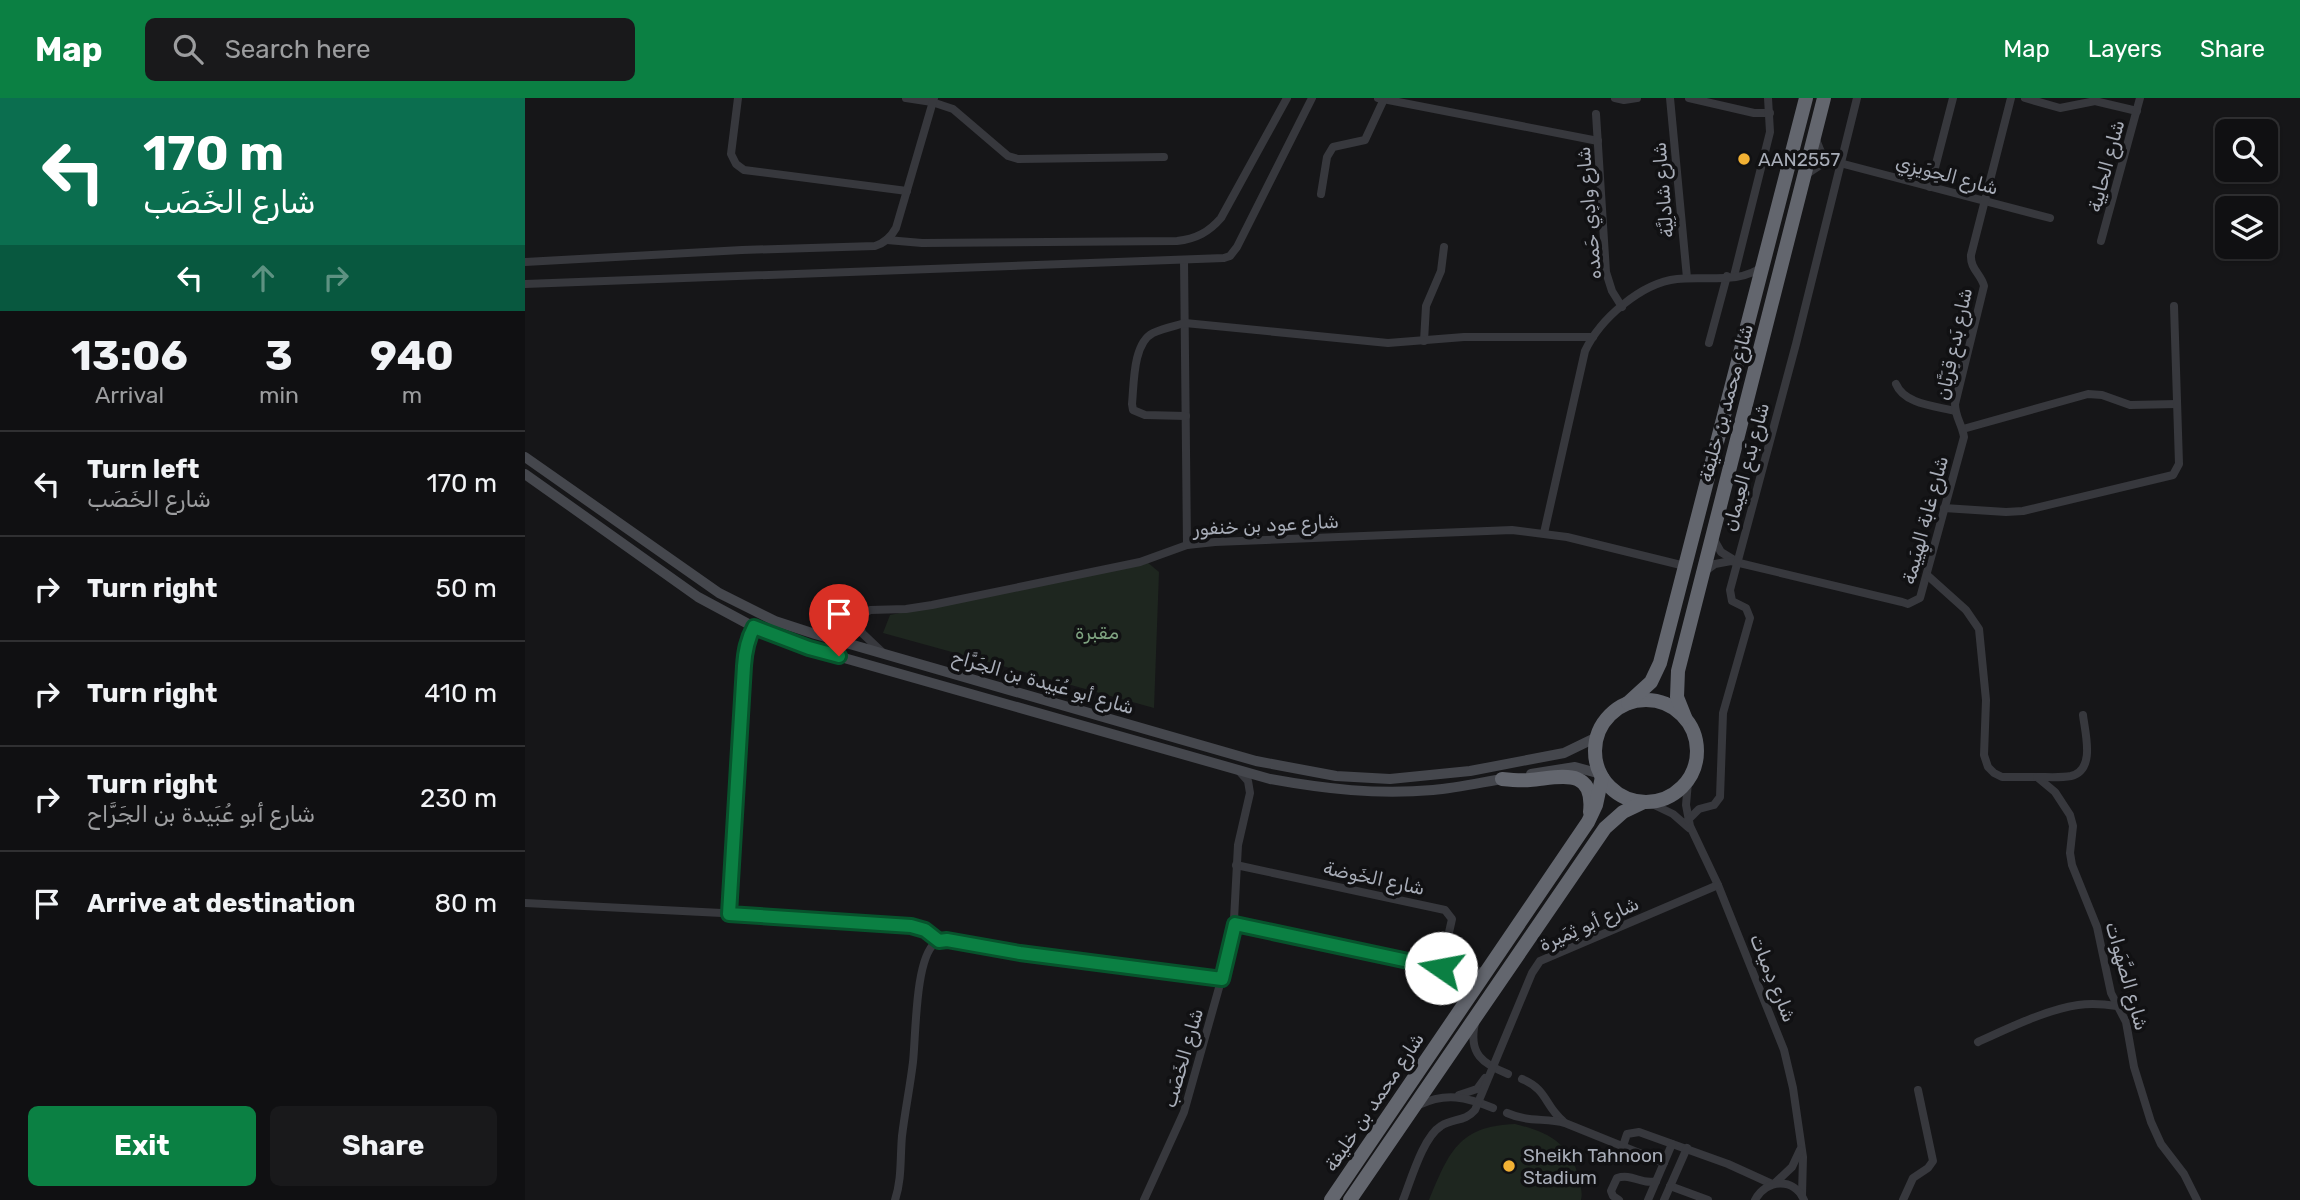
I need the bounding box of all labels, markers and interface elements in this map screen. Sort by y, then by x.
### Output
search box [145,18,635,81]
text: Map [35,30,103,69]
icon: search [169,30,207,68]
text: Search here [225,34,370,65]
text: Map [2003,35,2050,63]
text: Layers [2088,35,2162,63]
text: Share [2200,35,2265,63]
street label: شارع الحابِية [2083,117,2131,215]
map controls [2215,119,2278,259]
button: search [2215,119,2278,182]
text: 170 m [143,124,284,182]
icon: left [28,126,119,217]
street label: شارع شادلِيَّة [1647,141,1681,239]
street label: شارع وادِي حَمده [1572,146,1608,280]
place label: AAN2557 [1758,148,1840,171]
street label: شارع الحِوَيزِي [1892,150,2001,203]
marker: AAN2557 [1736,151,1752,167]
text: شارع الخَصَب [143,183,316,221]
button: layers [2215,196,2278,259]
icon: left [171,259,209,297]
icon: ahead [244,259,282,297]
icon: right [317,259,355,297]
street label: شارع بَدع قِرَيَّان [1931,286,1979,403]
street label: شارع محمد بن خليفة [1694,321,1760,485]
text: 13:06 [71,331,188,381]
text: 3 [265,331,293,381]
text: 940 [370,331,454,381]
text: Arrival [95,381,164,409]
text: min [259,381,299,409]
text: m [402,381,422,409]
street label: شارع بَدع العِيمان [1718,400,1776,534]
street label: شارع غابة الهِيَيمة [1897,453,1957,588]
text: Turn left [87,454,199,485]
icon: left [28,465,66,503]
text: 170 m [427,468,497,499]
text: شارع الخَصَب [87,485,211,513]
street label: شارع عود بن خنفور [1192,510,1339,542]
icon: right [28,570,66,608]
text: Turn right [87,573,217,604]
text: 50 m [436,573,497,604]
pin [809,584,869,656]
icon: arrive [820,595,858,633]
park label: مقبرة [1075,621,1119,644]
street label: شارع أبو عُبَيدة بن الجَرَّاح [949,645,1137,721]
icon: right [28,675,66,713]
text: Turn right [87,678,217,709]
text: 410 m [424,678,497,709]
text: Turn right [87,769,217,800]
icon: right [28,780,66,818]
text: 230 m [420,783,497,814]
text: شارع أبو عُبَيدة بن الجَرَّاح [87,800,315,828]
street label: شارع الخَوضة [1321,856,1427,902]
icon: arrive [28,885,66,923]
text: Arrive at destination [87,888,355,919]
text: 80 m [434,888,497,919]
street label: شارع أبو ثِمَيرة [1536,892,1643,958]
street label: شارع الصَّهَوات [2099,919,2154,1034]
position arrow [1404,931,1478,1005]
street label: شارع دِميات [1743,931,1801,1026]
street label: شارع الخَصَب [1158,1006,1210,1111]
street label: شارع محمد بن خليفة [1319,1028,1431,1177]
button: Exit [28,1106,256,1186]
button: Share [270,1106,497,1186]
place label: Sheikh Tahnoon Stadium [1523,1144,1663,1189]
marker: Sheikh Tahnoon Stadium [1501,1158,1517,1174]

